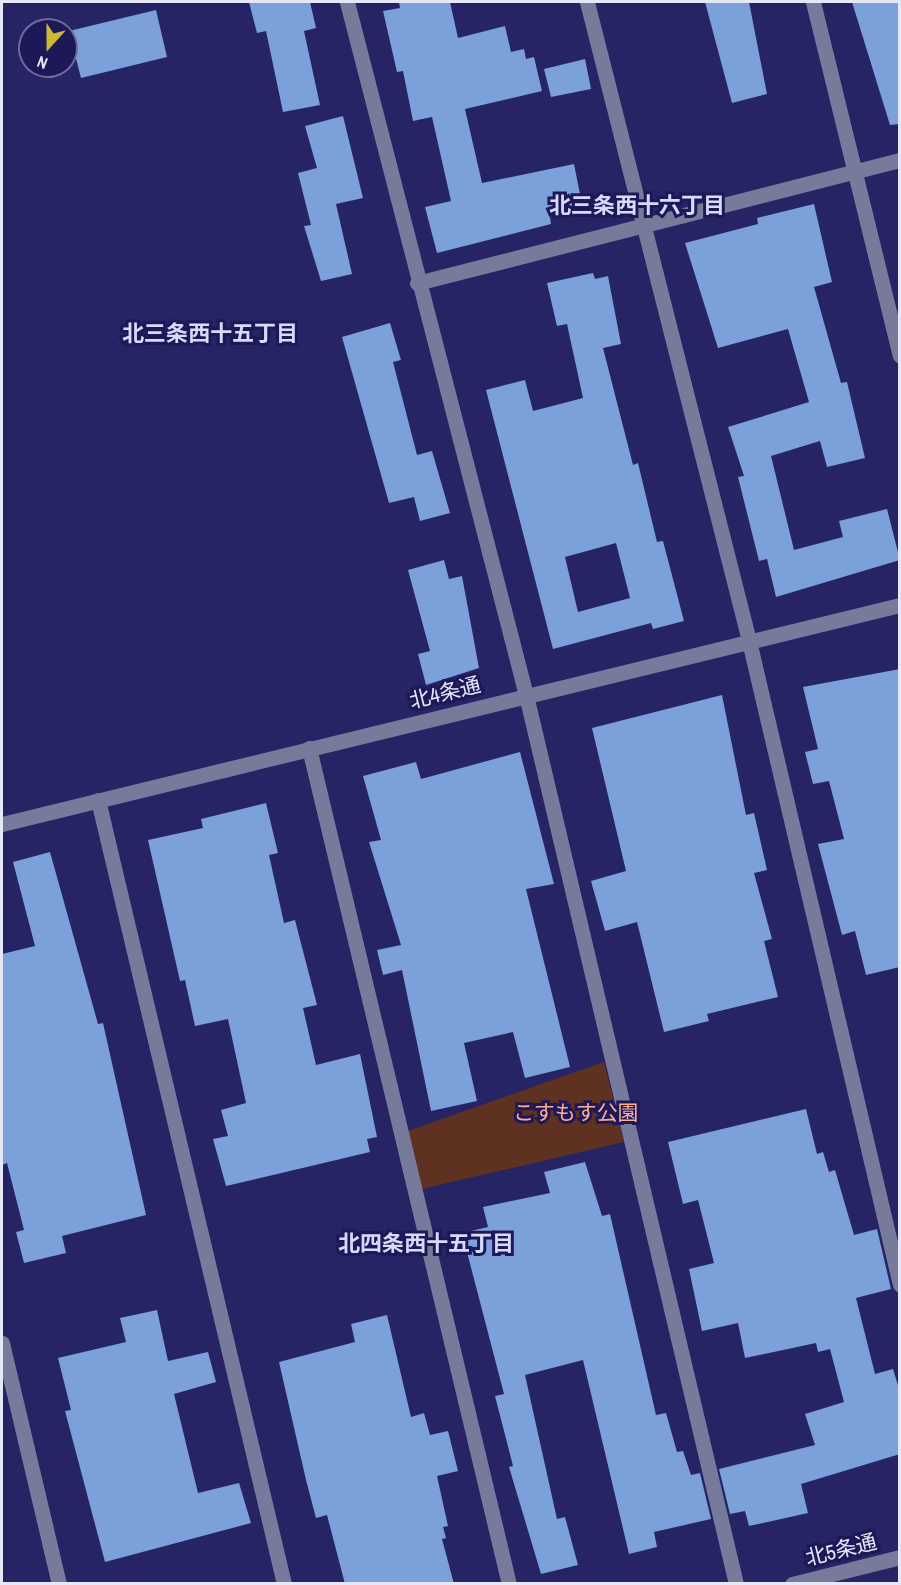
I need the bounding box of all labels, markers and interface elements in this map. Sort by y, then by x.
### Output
north arrow [18,18,78,78]
text: N [34,51,51,75]
district label: 北三条西十六丁目 [549,193,725,219]
district label: 北三条西十五丁目 [122,321,298,347]
street label: 北4条通 [407,672,483,714]
park label: こすもす公園 [513,1100,639,1126]
district label: 北四条西十五丁目 [338,1231,514,1257]
street label: 北5条通 [803,1529,879,1571]

